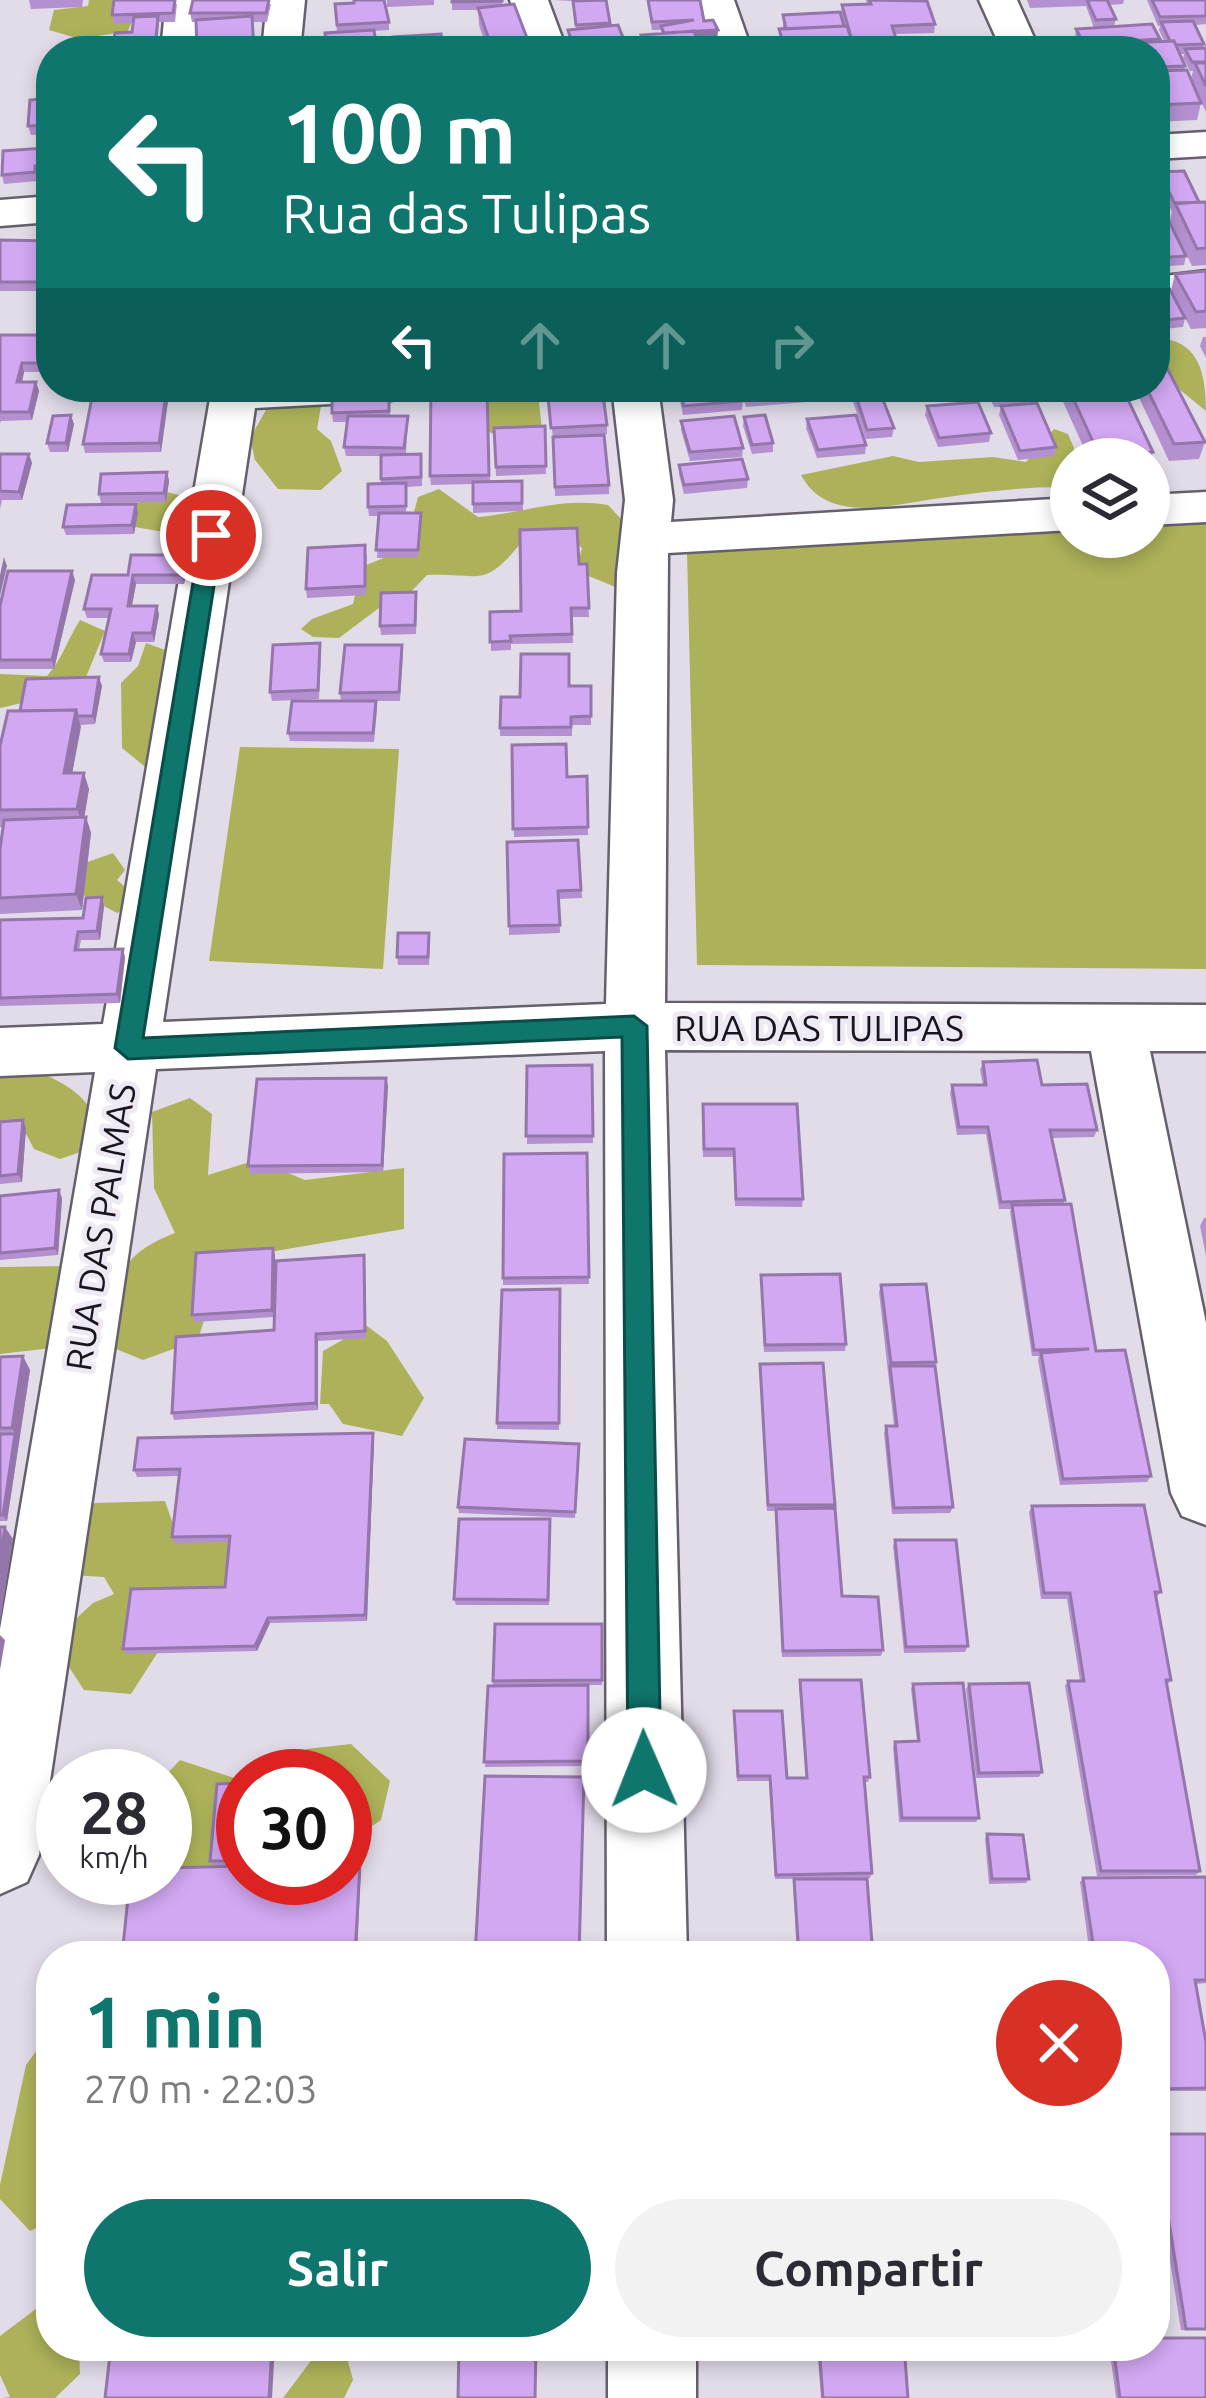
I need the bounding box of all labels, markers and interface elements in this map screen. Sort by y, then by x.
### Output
icon: left [84,84,240,240]
text: 100 m [282,85,516,179]
text: Rua das Tulipas [282,183,651,243]
icon: left [381,312,447,378]
icon: ahead [507,312,573,378]
icon: ahead [633,312,699,378]
icon: right [759,312,825,378]
map controls [1050,438,1170,558]
button: layers [1050,438,1170,558]
pin [160,484,262,586]
icon: arrive [178,502,244,568]
street label: RUA DAS TULIPAS [674,1007,964,1048]
street label: RUA DAS PALMAS [57,1080,143,1374]
position arrow [581,1707,707,1833]
speed limit sign: 30 [216,1749,372,1905]
text: 28 [80,1778,148,1845]
text: km/h [79,1840,149,1874]
button: close [996,1980,1122,2106]
text: 1 min [84,1981,266,2062]
text: 270 m · 22:03 [84,2067,318,2110]
button: Salir [84,2199,591,2337]
button: Compartir [615,2199,1122,2337]

